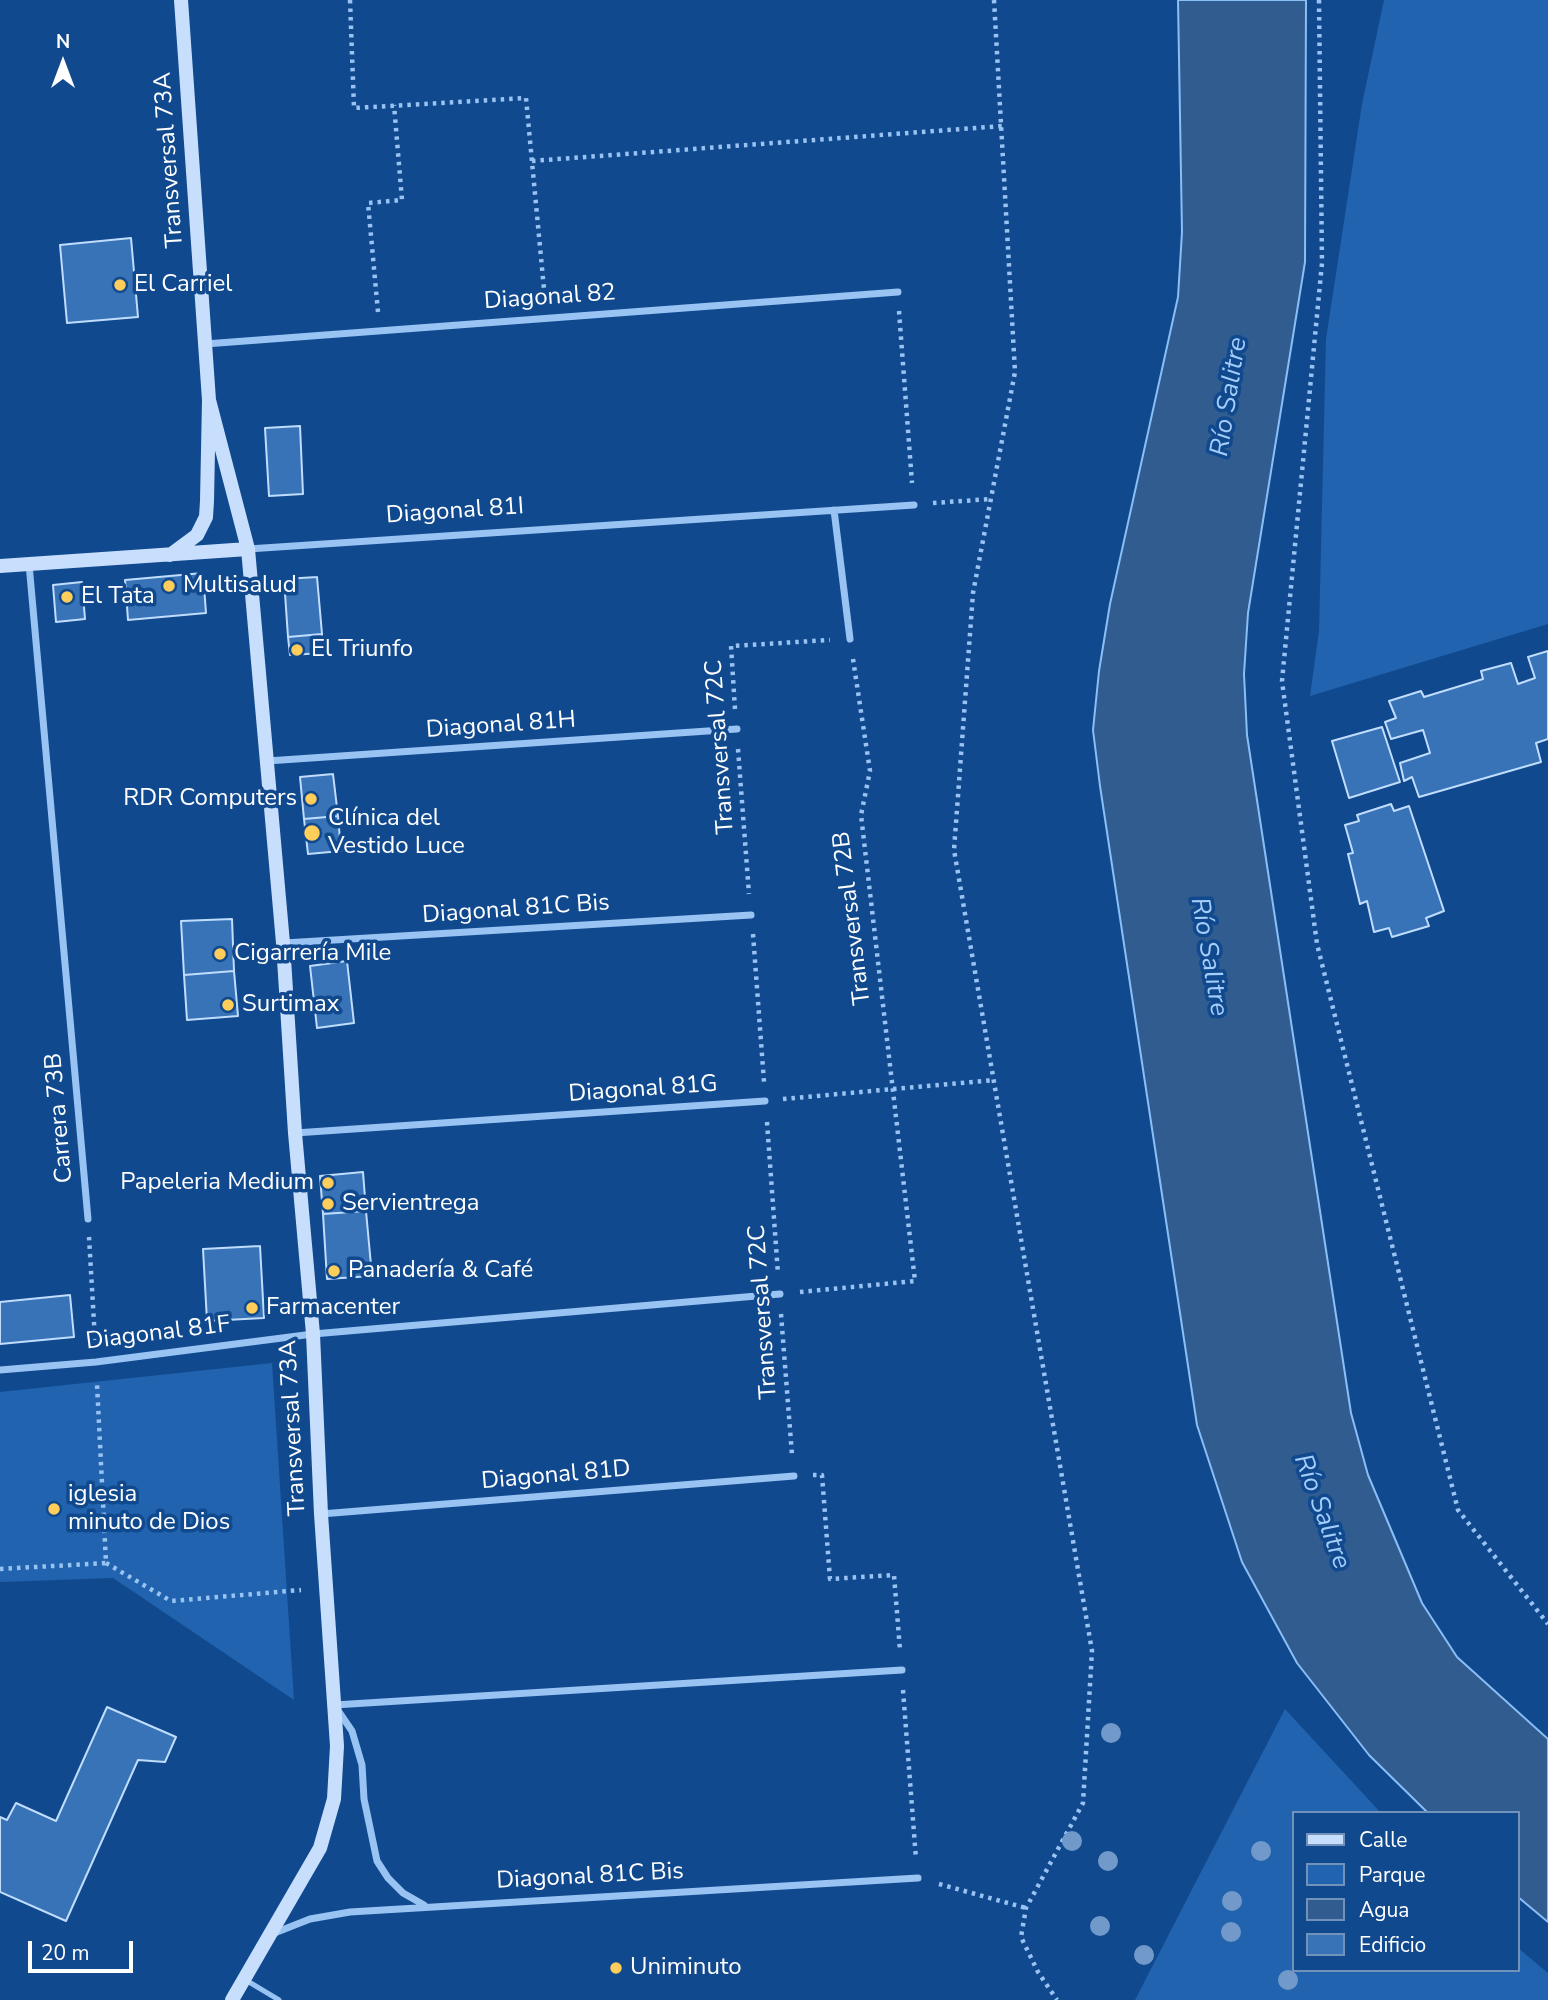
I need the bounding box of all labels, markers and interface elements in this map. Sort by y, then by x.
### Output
north arrow [28,28,98,98]
text: N [56,29,70,55]
street label: Transversal 73A [149,71,191,249]
place label: El Carriel [134,271,232,299]
marker: El Carriel [112,277,128,293]
street label: Diagonal 82 [483,279,617,317]
water label: Río Salitre [1205,335,1255,459]
street label: Diagonal 81I [385,493,525,531]
place label: Multisalud [183,572,297,600]
marker: Multisalud [161,578,177,594]
place label: El Tata [81,583,155,611]
marker: El Tata [59,589,75,605]
place label: El Triunfo [311,636,413,664]
marker: El Triunfo [289,642,305,658]
street label: Transversal 72C [701,659,741,835]
street label: Diagonal 81H [425,706,577,746]
place label: RDR Computers [123,785,297,813]
marker: RDR Computers [303,791,319,807]
place label: Clínica del Vestido Luce [328,805,465,861]
marker: Clínica del Vestido Luce [302,823,322,843]
street label: Transversal 72B [828,830,878,1006]
street label: Diagonal 81C Bis [421,889,611,931]
water label: Río Salitre [1182,895,1234,1019]
place label: Cigarrería Mile [234,940,391,968]
marker: Cigarrería Mile [212,946,228,962]
place label: Surtimax [242,991,339,1019]
marker: Surtimax [220,997,236,1013]
street label: Carrera 73B [40,1052,80,1184]
street label: Diagonal 81G [568,1070,718,1110]
place label: Papeleria Medium [120,1169,314,1197]
marker: Papeleria Medium [320,1175,336,1191]
place label: Servientrega [342,1190,480,1218]
marker: Servientrega [320,1196,336,1212]
street label: Transversal 72C [744,1224,784,1400]
place label: Panadería & Café [348,1257,533,1285]
marker: Panadería & Café [326,1263,342,1279]
place label: Farmacenter [266,1294,400,1322]
marker: Farmacenter [244,1300,260,1316]
street label: Diagonal 81F [84,1311,232,1357]
street label: Transversal 73A [275,1339,313,1517]
water label: Río Salitre [1286,1450,1356,1574]
street label: Diagonal 81D [480,1455,632,1497]
place label: iglesia minuto de Dios [68,1481,230,1537]
marker: iglesia minuto de Dios [46,1501,62,1517]
legend [1292,1811,1520,1972]
text: Calle [1359,1826,1407,1854]
street label: Diagonal 81C Bis [496,1858,684,1896]
text: Parque [1359,1861,1426,1889]
text: Agua [1359,1896,1409,1924]
scale bar [32,1926,136,1970]
text: Edificio [1359,1931,1426,1959]
text: 20 m [41,1939,90,1967]
place label: Uniminuto [630,1954,742,1982]
marker: Uniminuto [608,1960,624,1976]

